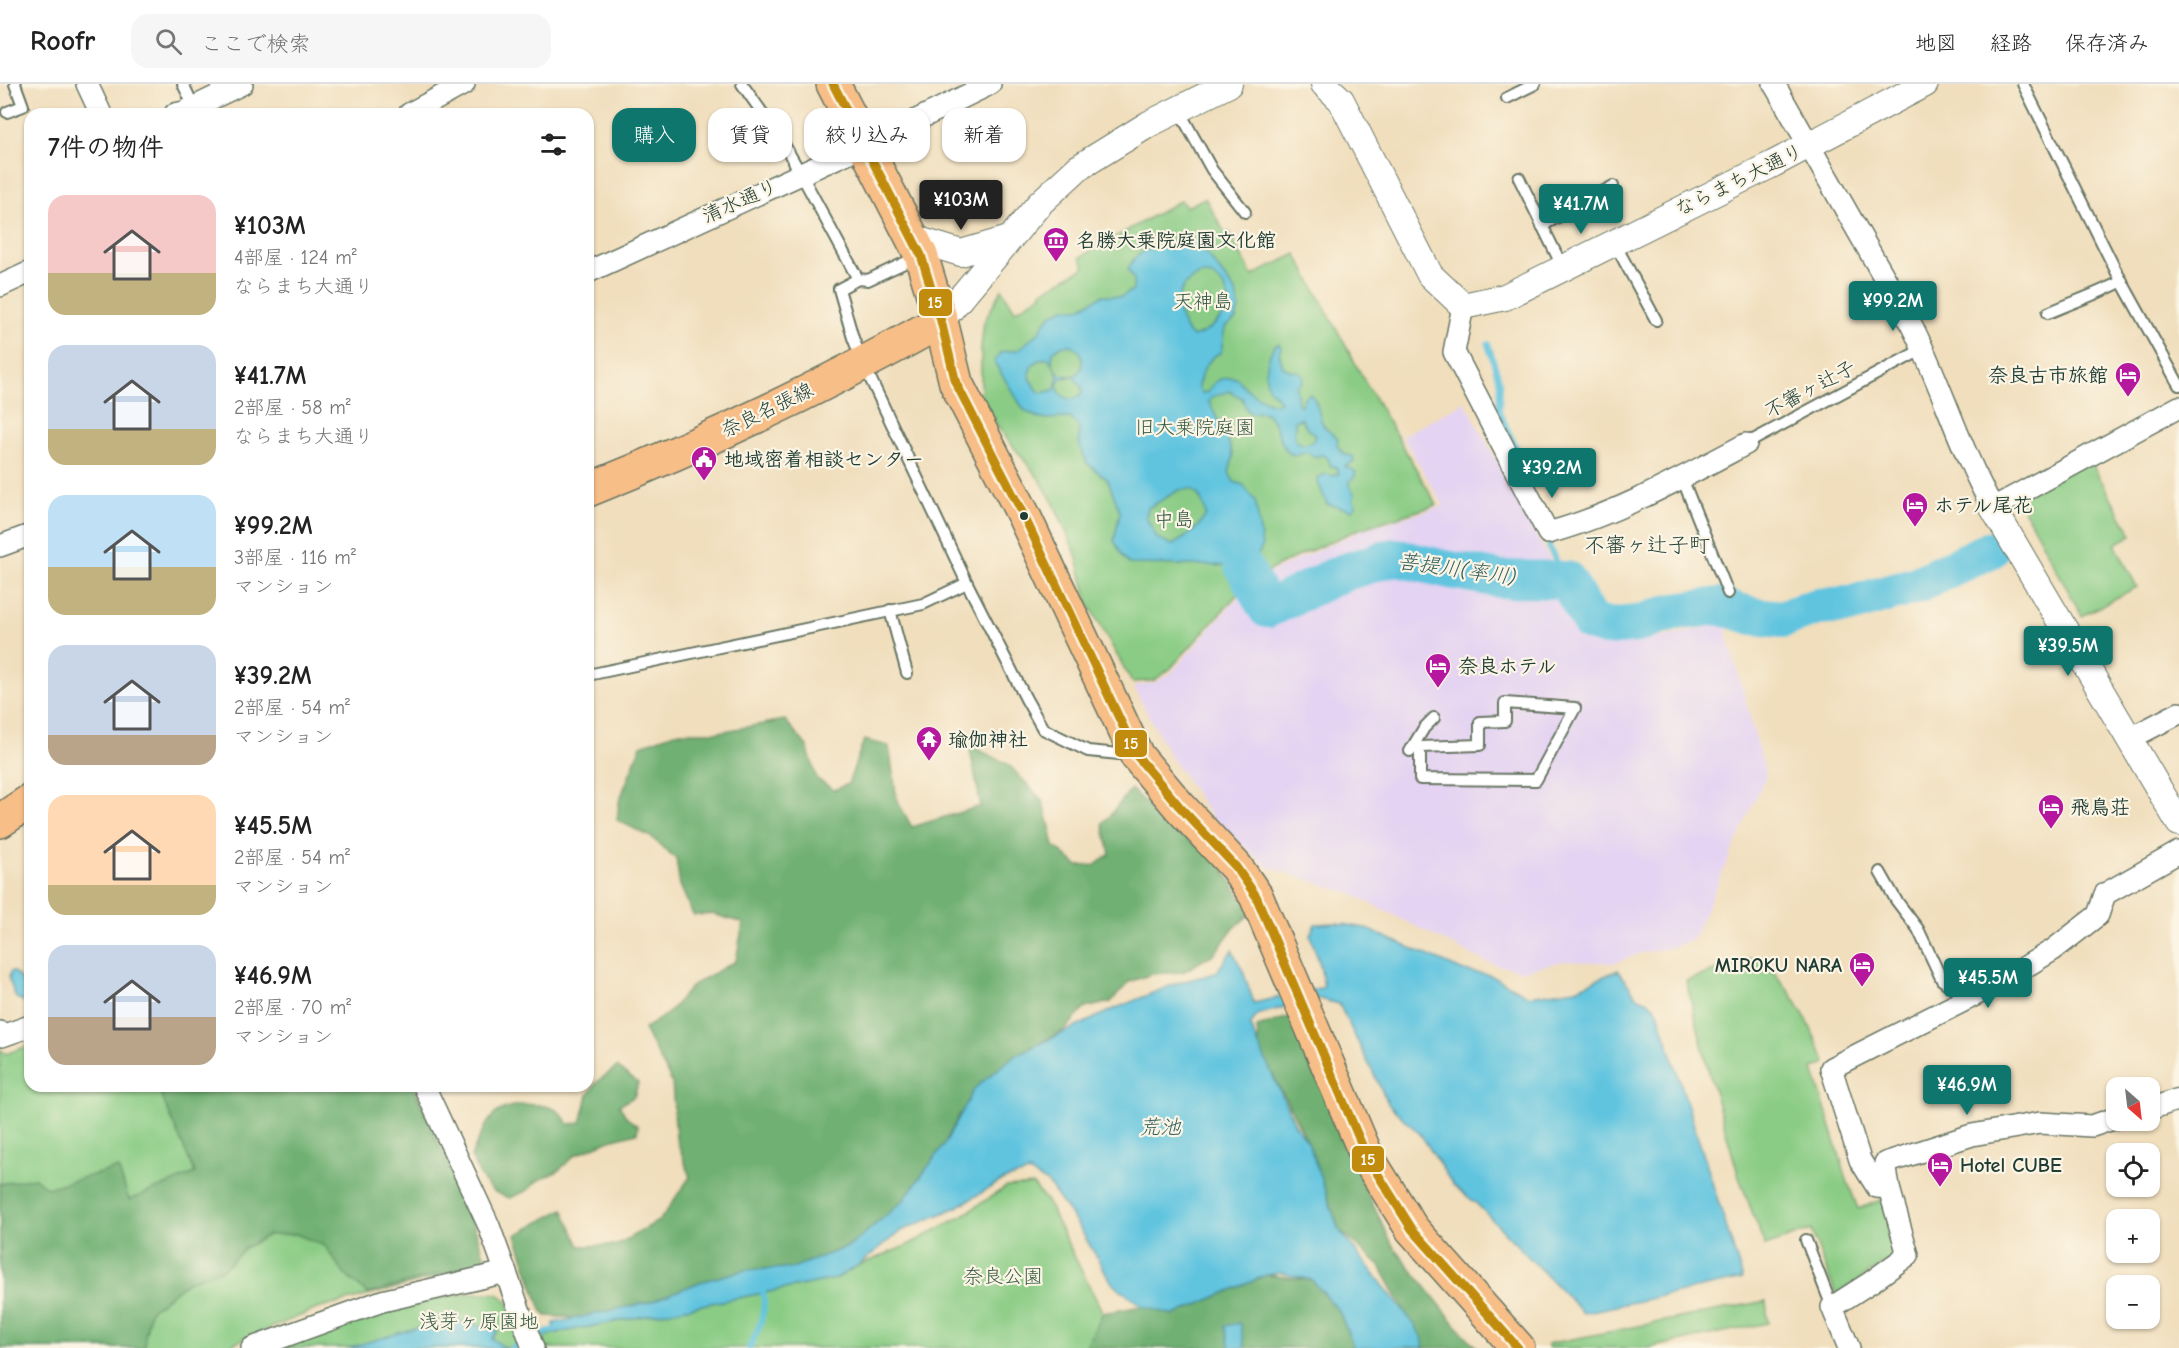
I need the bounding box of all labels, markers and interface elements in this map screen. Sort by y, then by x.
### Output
search box [131,14,551,68]
text: Roofr [30,25,95,57]
icon: search [152,25,185,58]
text: ここで検索 [200,31,310,57]
text: 地図 [1915,31,1957,55]
text: 経路 [1990,31,2032,55]
text: 保存済み [2065,31,2149,55]
chip: 購入 [612,108,696,162]
chip: 賃貸 [708,108,792,162]
chip: 絞り込み [804,108,930,162]
chip: 新着 [942,108,1026,162]
icon: filters [537,128,570,161]
text: 7件の物件 [48,133,164,163]
street label: ならまち大通り [1671,139,1807,221]
street label: 清水通り [699,174,781,228]
pin: ¥103M [919,180,1003,231]
pin: ¥41.7M [1532,184,1630,235]
text: ¥103M [933,188,989,211]
text: ¥41.7M [1553,192,1609,215]
text: ¥103M [234,211,306,241]
icon: home [96,219,168,291]
museum icon: 名勝大乗院庭園文化館 [1041,225,1071,263]
place label: 名勝大乗院庭園文化館 [1076,229,1276,252]
text: 4部屋 · 124 m² [234,246,357,269]
text: ならまち大通り [234,275,374,298]
pin: ¥99.2M [1844,281,1942,332]
line badge: 15 [918,288,953,317]
text: ¥99.2M [1863,289,1923,312]
park label: 天神島 [1173,290,1233,313]
text: 15 [928,294,942,312]
street label: 不審ヶ辻子 [1760,355,1860,423]
hotel icon: 奈良古市旅館 [2113,360,2143,398]
text: ¥41.7M [234,361,307,391]
place label: 奈良古市旅館 [1988,364,2108,387]
icon: home [96,369,168,441]
street label: 奈良名張線 [717,378,817,442]
text: 2部屋 · 58 m² [234,396,351,419]
park label: 旧大乗院庭園 [1135,416,1255,439]
text: ならまち大通り [234,425,374,448]
public building icon: 地域密着相談センター [689,444,719,482]
place label: 地域密着相談センター [724,448,924,471]
pin: ¥39.2M [1503,448,1601,499]
text: ¥39.2M [1522,456,1582,479]
hotel icon: ホテル尾花 [1900,490,1930,528]
place label: ホテル尾花 [1934,494,2033,517]
park label: 中島 [1154,508,1194,531]
unlabelled marker [1018,510,1030,522]
text: ¥99.2M [234,511,313,541]
icon: home [96,519,168,591]
district label: 不審ヶ辻子町 [1584,533,1710,557]
text: 3部屋 · 116 m² [234,546,356,569]
water label: 菩提川(率川) [1396,549,1518,589]
text: マンション [234,575,333,598]
pin: ¥39.5M [2019,626,2117,677]
text: ¥39.5M [2038,634,2098,657]
hotel icon: 奈良ホテル [1423,651,1453,689]
place label: 奈良ホテル [1458,655,1557,678]
text: ¥39.2M [234,661,312,691]
icon: home [96,669,168,741]
text: 2部屋 · 54 m² [234,696,350,719]
temple icon: 瑜伽神社 [914,724,944,762]
text: マンション [234,725,333,748]
place label: 瑜伽神社 [948,728,1028,751]
line badge: 15 [1114,729,1148,758]
text: 15 [1124,735,1138,753]
hotel icon: 飛鳥荘 [2036,792,2066,830]
place label: 飛鳥荘 [2070,796,2130,819]
text: ¥45.5M [234,811,312,841]
icon: home [96,819,168,891]
text: 2部屋 · 54 m² [234,846,350,869]
text: マンション [234,875,333,898]
hotel icon: MIROKU NARA [1847,950,1877,988]
place label: MIROKU NARA [1715,954,1842,977]
pin: ¥45.5M [1939,958,2037,1009]
text: ¥46.9M [234,961,312,991]
text: ¥45.5M [1958,966,2018,989]
icon: home [96,969,168,1041]
text: 2部屋 · 70 m² [234,996,351,1019]
text: マンション [234,1025,333,1048]
pin: ¥46.9M [1918,1065,2016,1116]
text: ¥46.9M [1937,1073,1997,1096]
north arrow [2106,1077,2160,1131]
map controls [2106,1077,2160,1329]
water label: 荒池 [1139,1115,1182,1139]
button: locate [2106,1143,2160,1197]
line badge: 15 [1351,1145,1385,1173]
hotel icon: Hotel CUBE [1925,1150,1955,1188]
text: 15 [1361,1151,1375,1169]
place label: Hotel CUBE [1960,1154,2062,1177]
button: + [2106,1209,2160,1263]
park label: 奈良公園 [963,1265,1043,1288]
button: − [2106,1275,2160,1329]
park label: 浅芽ヶ原園地 [419,1310,539,1333]

